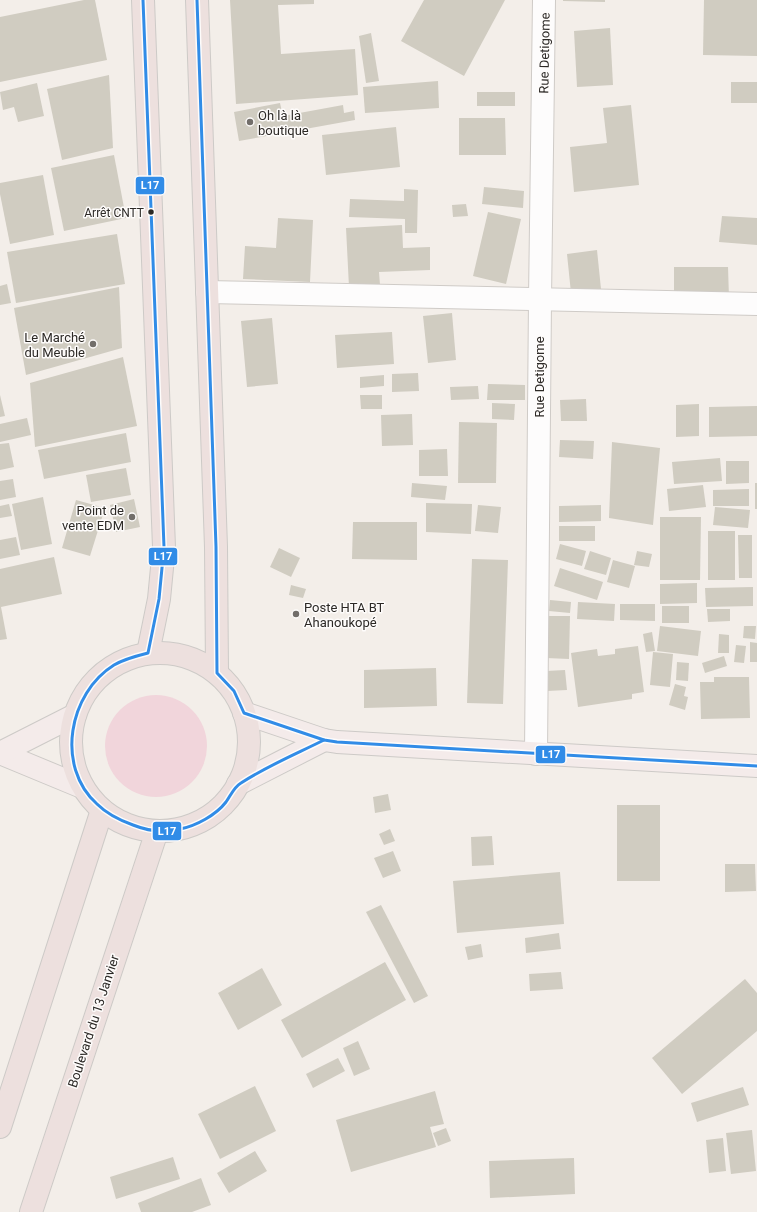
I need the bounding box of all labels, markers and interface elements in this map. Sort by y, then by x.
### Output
street label: Rue Detigome [536,12,553,94]
place label: Oh là là boutique [258,108,309,138]
marker: Oh là là boutique [245,117,255,127]
line badge: L17 [135,176,165,195]
text: L17 [141,179,159,192]
place label: Arrêt CNTT [84,206,144,220]
marker: Arrêt CNTT [146,207,156,217]
place label: Le Marché du Meuble [24,330,85,360]
street label: Rue Detigome [532,336,547,418]
marker: Le Marché du Meuble [88,339,98,349]
place label: Point de vente EDM [62,503,124,533]
marker: Point de vente EDM [127,512,137,522]
line badge: L17 [148,547,178,566]
text: L17 [154,550,172,563]
place label: Poste HTA BT Ahanoukopé [304,600,385,630]
marker: Poste HTA BT Ahanoukopé [291,609,301,619]
line badge: L17 [535,745,566,764]
text: L17 [542,748,560,761]
line badge: L17 [152,821,182,841]
text: L17 [158,825,176,838]
street label: Boulevard du 13 Janvier [65,952,122,1089]

